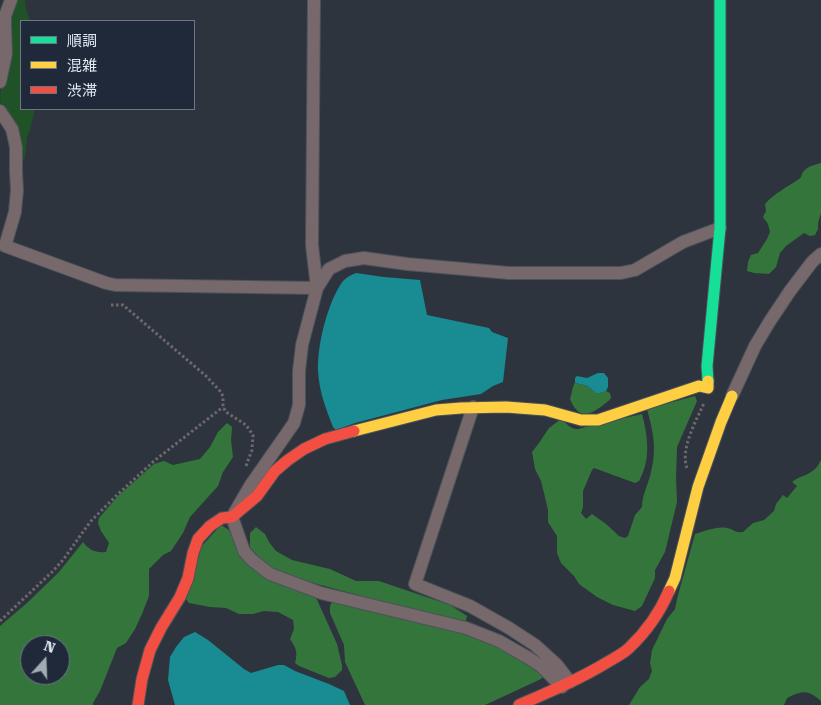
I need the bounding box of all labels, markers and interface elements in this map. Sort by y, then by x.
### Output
legend [20,20,195,110]
text: 順調 [67,32,97,50]
text: 混雑 [67,57,97,75]
text: 渋滞 [67,82,97,100]
north arrow [20,635,70,685]
text: N [42,637,58,656]

